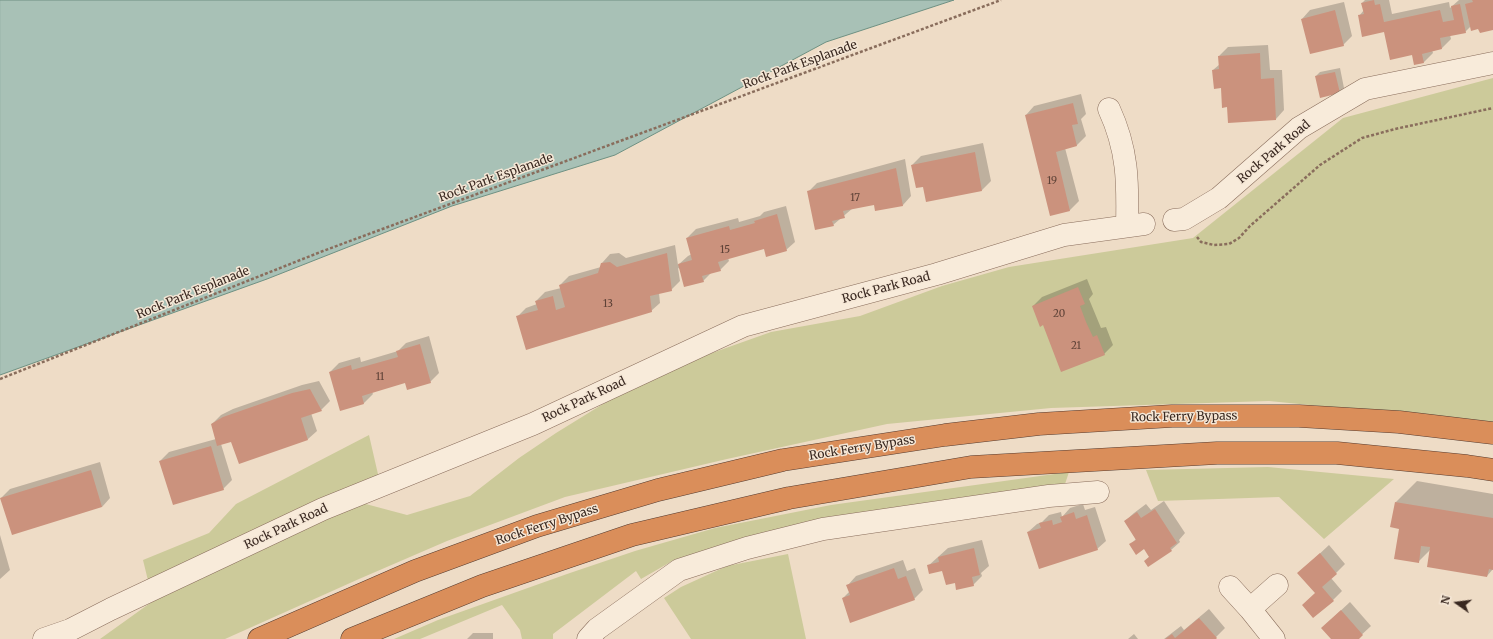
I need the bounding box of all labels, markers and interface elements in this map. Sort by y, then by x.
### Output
street label: Rock Park Esplanade [741,38,859,92]
street label: Rock Park Road [1235,117,1313,187]
street label: Rock Park Esplanade [437,151,555,205]
house number: 19 [1047,175,1057,187]
house number: 17 [850,192,860,204]
house number: 15 [720,244,730,256]
street label: Rock Park Esplanade [134,264,252,322]
street label: Rock Park Road [840,269,932,307]
house number: 13 [603,298,613,310]
house number: 20 [1053,308,1065,320]
house number: 21 [1071,340,1081,352]
house number: 11 [376,371,384,383]
street label: Rock Park Road [540,374,628,426]
street label: Rock Ferry Bypass [1130,409,1238,425]
street label: Rock Ferry Bypass [808,433,916,463]
street label: Rock Park Road [242,501,330,553]
street label: Rock Ferry Bypass [494,502,600,548]
north arrow [1437,583,1477,623]
text: N [1438,594,1453,606]

